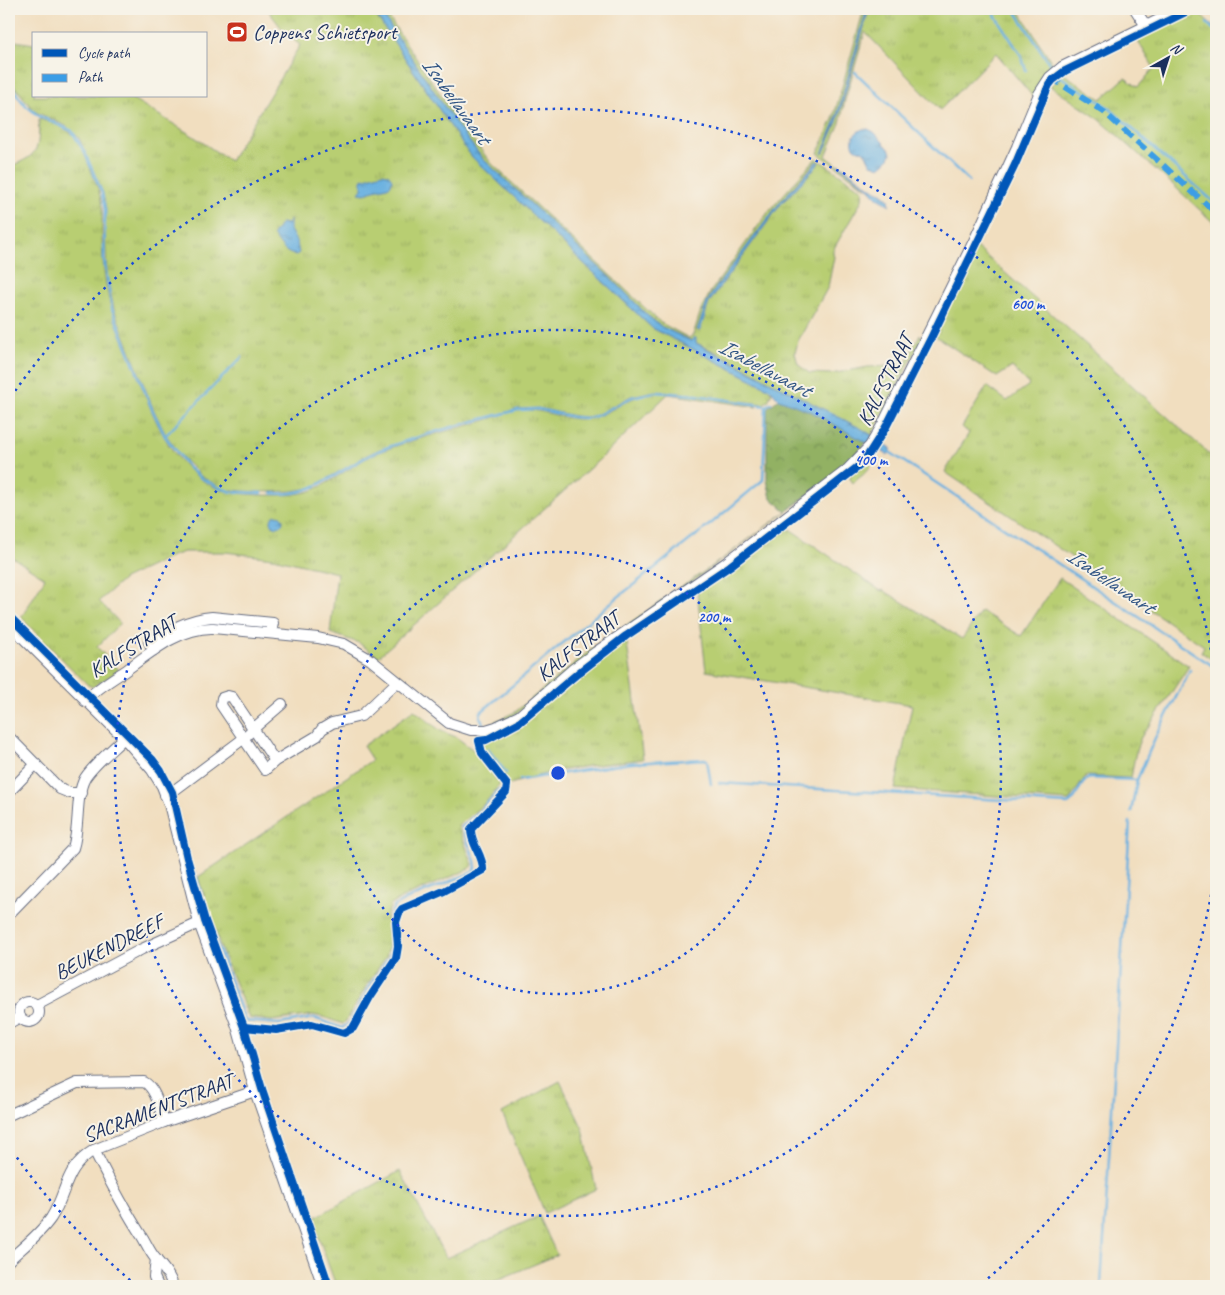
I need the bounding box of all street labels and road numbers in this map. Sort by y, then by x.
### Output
street label: KALFSTRAAT [851,326,921,430]
street label: KALFSTRAAT [531,603,628,687]
street label: KALFSTRAAT [84,606,186,683]
street label: BEUKENDREEF [50,907,171,986]
street label: SACRAMENTSTRAAT [79,1066,241,1149]

